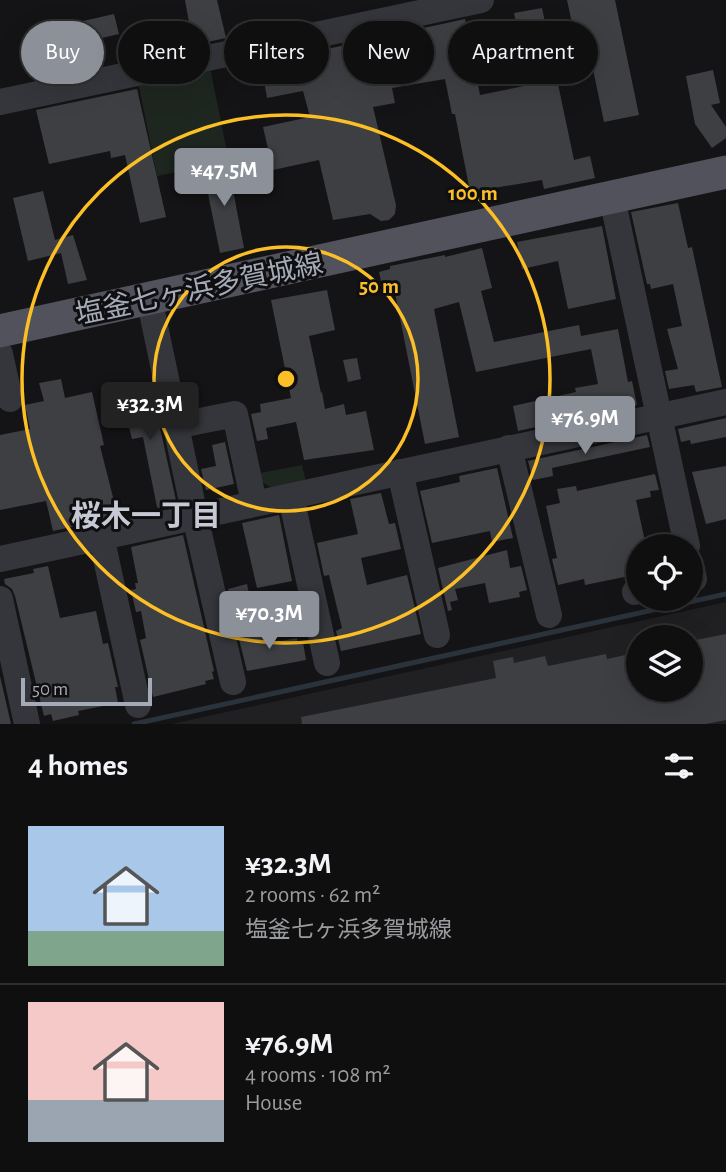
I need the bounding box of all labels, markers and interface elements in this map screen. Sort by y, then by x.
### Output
chip: Buy [21,21,104,84]
chip: Rent [118,21,210,84]
chip: Filters [224,21,329,84]
chip: New [343,21,434,84]
chip: Apartment [448,21,598,84]
pin: ¥47.5M [167,148,281,208]
text: ¥47.5M [190,159,258,182]
text: 100 m [448,183,498,204]
street label: 塩釜七ヶ浜多賀城線 [73,248,326,330]
text: 50 m [359,276,399,297]
centre of rings [274,367,298,391]
pin: ¥32.3M [93,382,207,442]
text: ¥32.3M [117,393,183,416]
pin: ¥76.9M [528,396,642,456]
text: ¥76.9M [551,407,619,430]
district label: 桜木一丁目 [71,500,221,532]
map controls [626,534,703,702]
button: locate [626,534,703,611]
pin: ¥70.3M [212,592,326,651]
text: ¥70.3M [235,602,303,625]
button: layers [626,625,703,702]
scale bar [21,675,152,707]
text: 50 m [32,680,68,699]
icon: filters [660,747,698,785]
text: 4 homes [28,751,128,781]
text: ¥32.3M [245,849,332,879]
icon: home [84,854,168,938]
text: 2 rooms · 62 m² [245,884,380,907]
text: 塩釜七ヶ浜多賀城線 [245,919,452,942]
text: ¥76.9M [245,1029,334,1059]
icon: home [84,1030,168,1114]
text: 4 rooms · 108 m² [245,1064,391,1087]
text: House [245,1092,302,1115]

